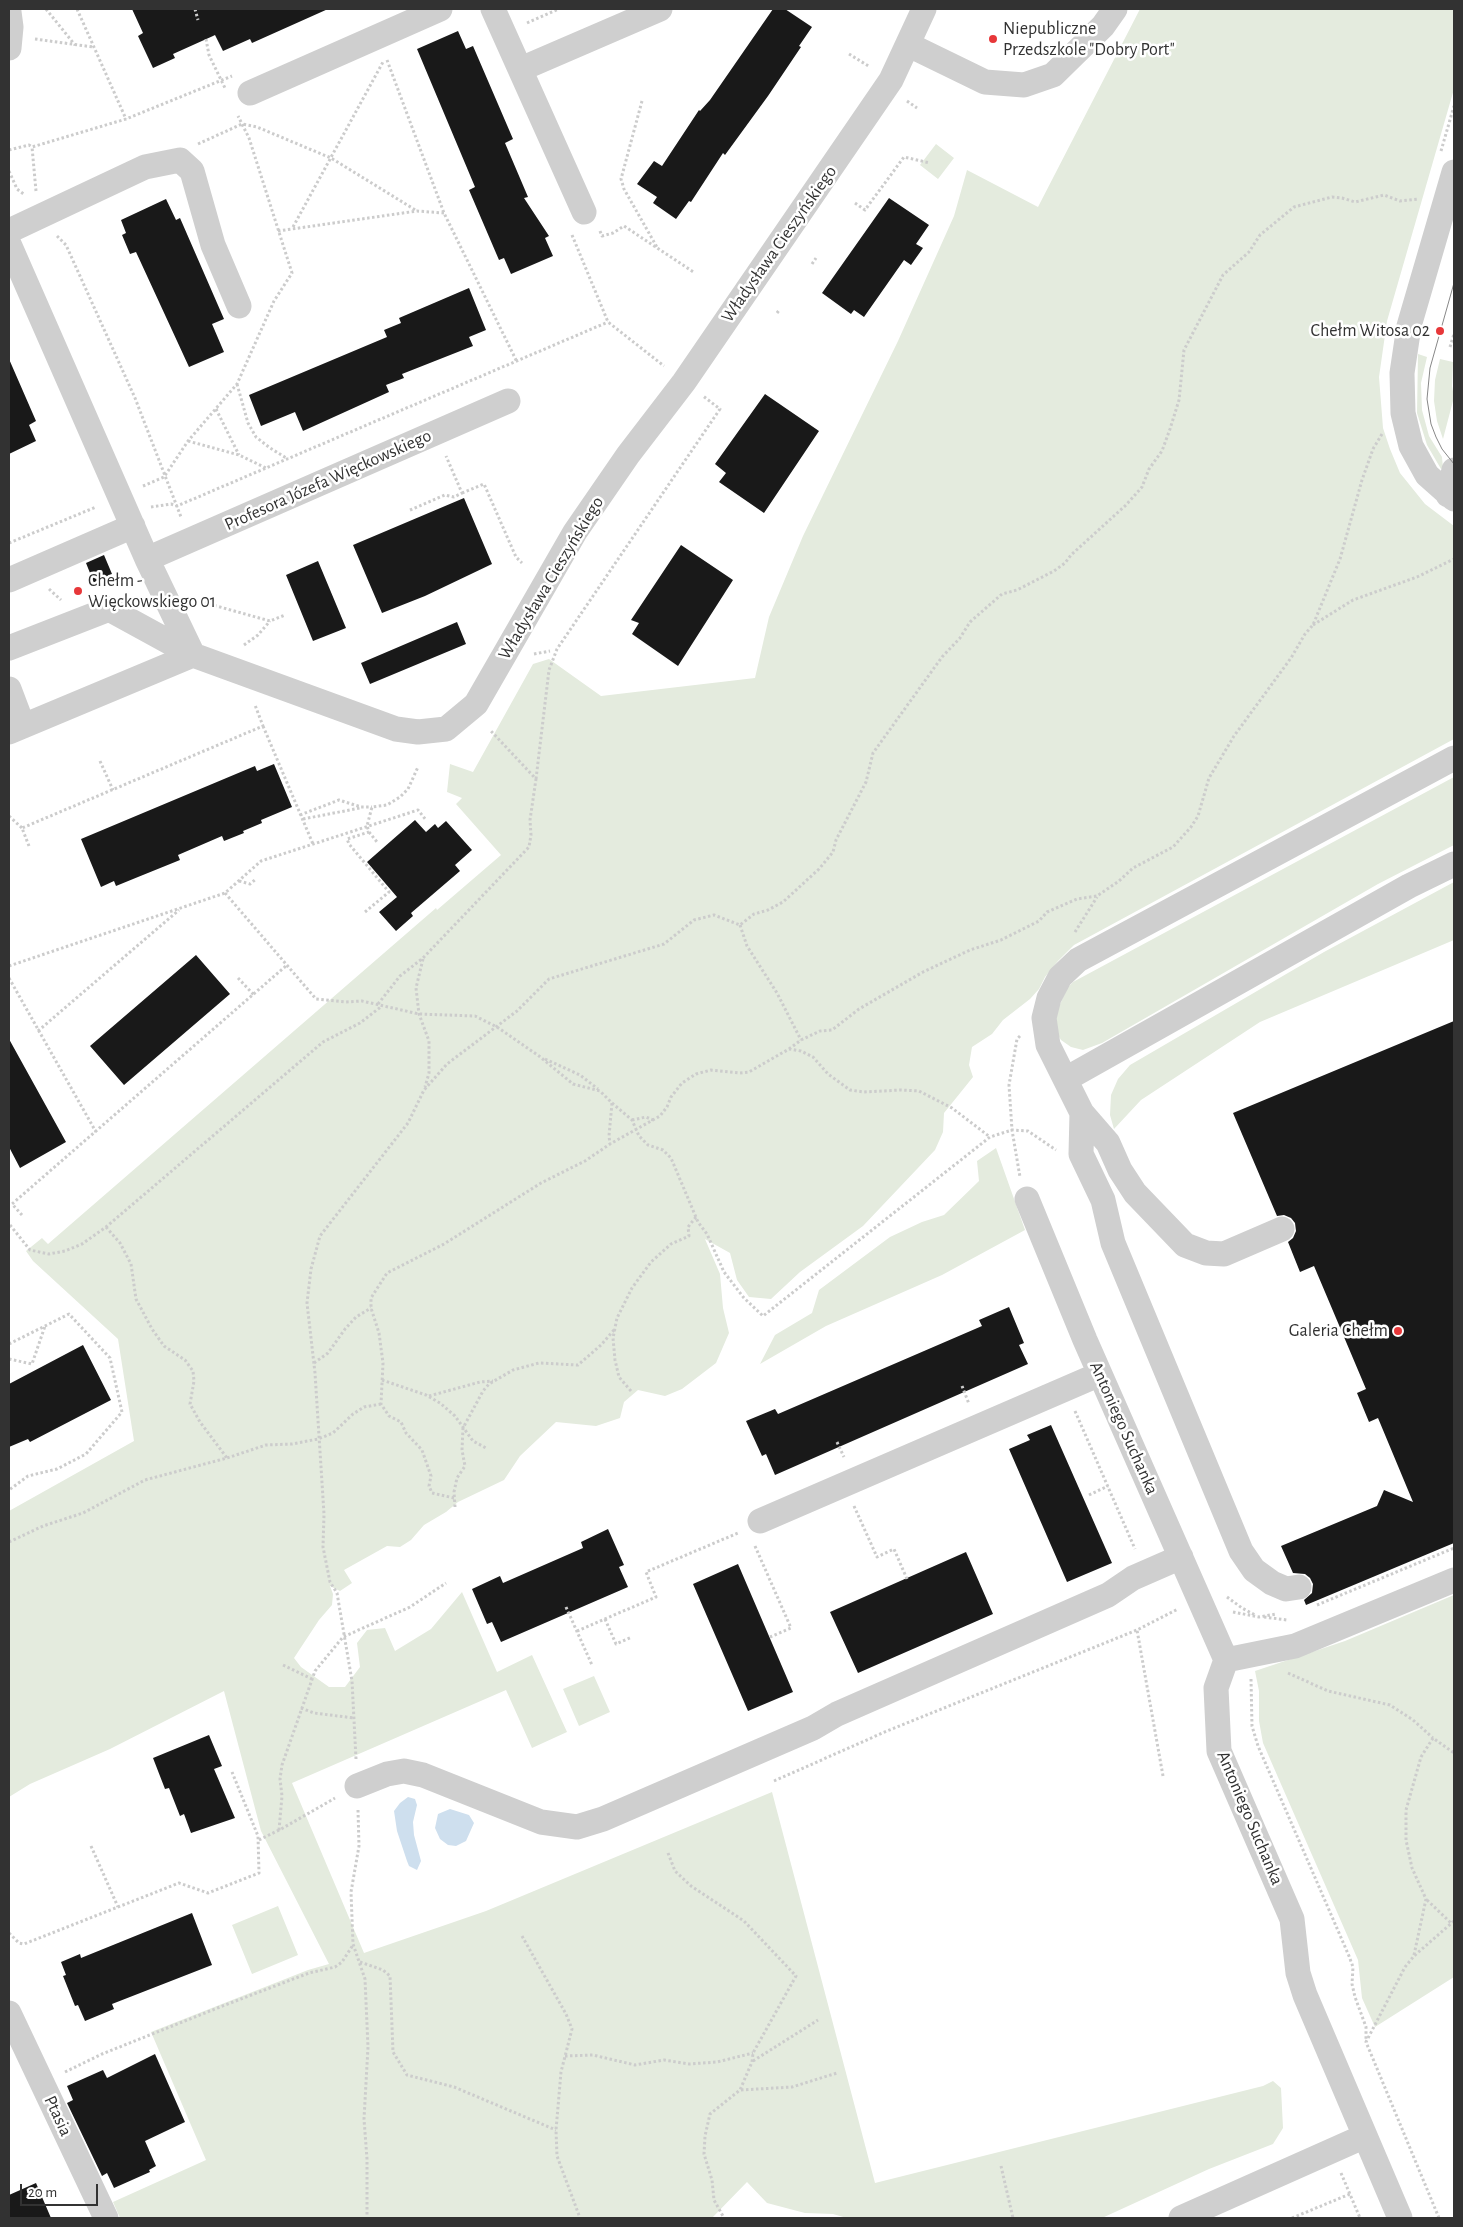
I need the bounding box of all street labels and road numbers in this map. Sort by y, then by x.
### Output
street label: Władysława Cieszyńskiego [717,161,841,327]
street label: Profesora Józefa Więckowskiego [221,425,435,535]
street label: Władysława Cieszyńskiego [494,492,608,664]
street label: Antoniego Suchanka [1085,1358,1163,1498]
street label: Antoniego Suchanka [1212,1748,1288,1888]
street label: Ptasia [39,2092,77,2140]

